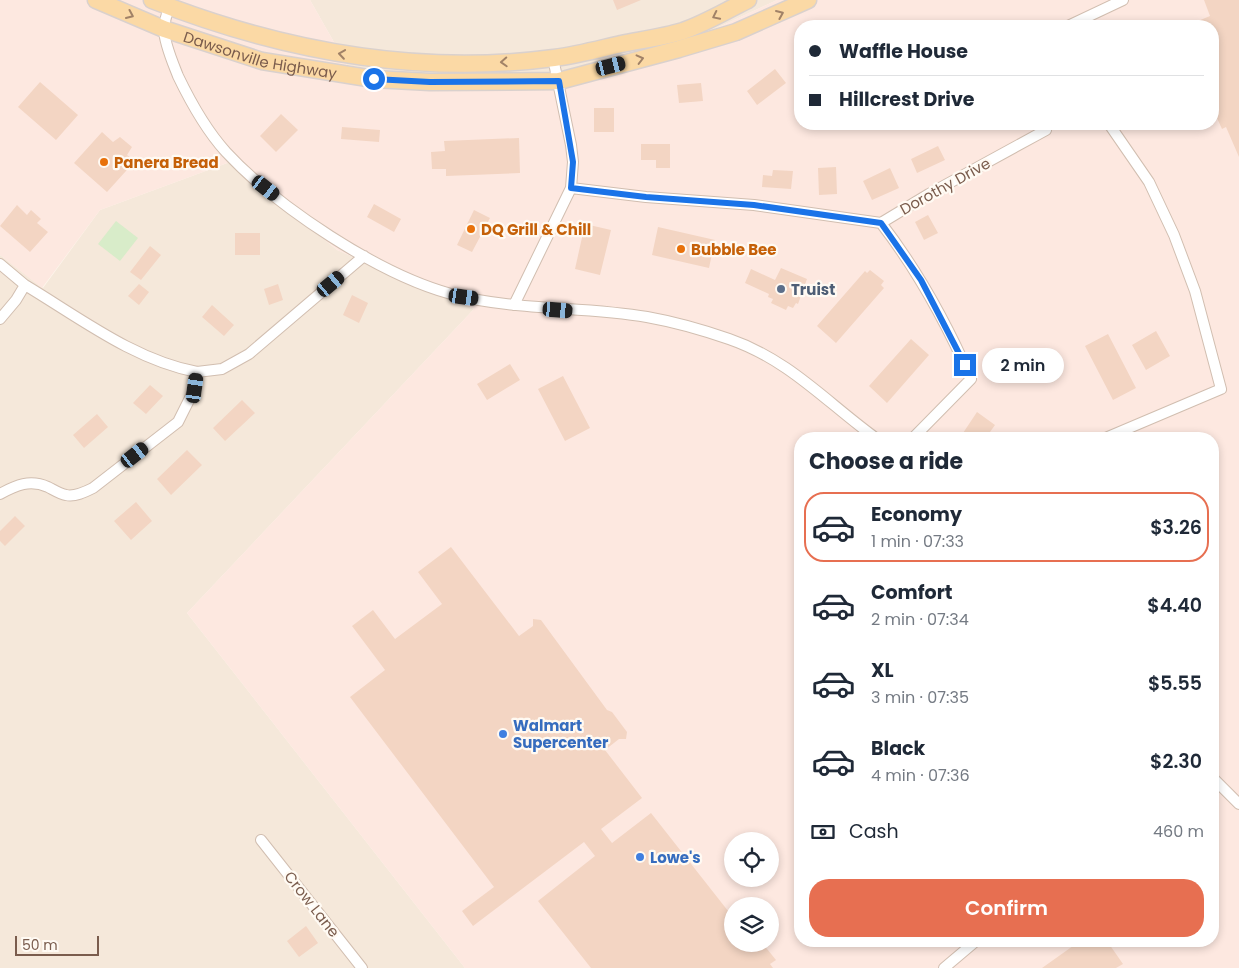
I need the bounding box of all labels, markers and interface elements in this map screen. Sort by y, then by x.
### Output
one-way arrow [125,9,134,20]
one-way arrow [712,9,721,20]
one-way arrow [775,9,784,20]
street label: Dawsonville Highway [181,26,339,83]
text: Waffle House [839,38,968,65]
one-way arrow [338,49,346,60]
one-way arrow [636,54,645,65]
car [594,55,627,77]
one-way arrow [500,57,508,68]
route start [363,68,385,90]
text: Hillcrest Drive [839,86,975,113]
place label: Panera Bread [114,152,219,173]
street label: Dorothy Drive [896,152,994,220]
marker: Panera Bread [98,156,110,168]
car [249,173,282,203]
place label: DQ Grill & Chill [481,219,591,240]
marker: DQ Grill & Chill [465,223,477,235]
place label: Bubble Bee [691,239,777,260]
marker: Bubble Bee [675,243,687,255]
car [314,269,347,299]
place label: Truist [791,279,835,300]
marker: Truist [775,283,787,295]
car [448,287,479,307]
car [542,301,573,319]
callout: 2 min [982,348,1065,382]
route end [954,354,976,376]
text: 2 min [1001,354,1045,377]
car [185,372,204,404]
car [118,440,151,470]
text: Choose a ride [809,446,963,477]
text: Economy [871,501,962,528]
icon: car [811,505,856,550]
text: $3.26 [1150,514,1202,541]
text: 1 min · 07:33 [871,530,964,553]
text: Comfort [871,579,953,606]
icon: car [811,583,856,628]
text: $4.40 [1147,592,1202,619]
text: 2 min · 07:34 [871,608,969,631]
text: XL [871,657,894,684]
icon: car [811,661,856,706]
text: $5.55 [1148,670,1202,697]
text: 3 min · 07:35 [871,686,969,709]
place label: Walmart Supercenter [513,715,609,753]
marker: Walmart Supercenter [497,728,509,740]
text: Black [871,735,925,762]
icon: car [811,739,856,784]
text: $2.30 [1150,748,1202,775]
text: 4 min · 07:36 [871,764,970,787]
icon: cash [809,818,837,846]
text: Cash [849,818,899,845]
text: 460 m [1153,820,1204,843]
map controls [724,832,779,952]
button: locate [724,832,779,887]
place label: Lowe's [650,847,701,868]
marker: Lowe's [634,851,646,863]
street label: Crow Lane [280,867,344,941]
button: Confirm [809,879,1204,937]
button: layers [724,897,779,952]
scale bar [15,933,99,956]
text: 50 m [22,935,58,955]

